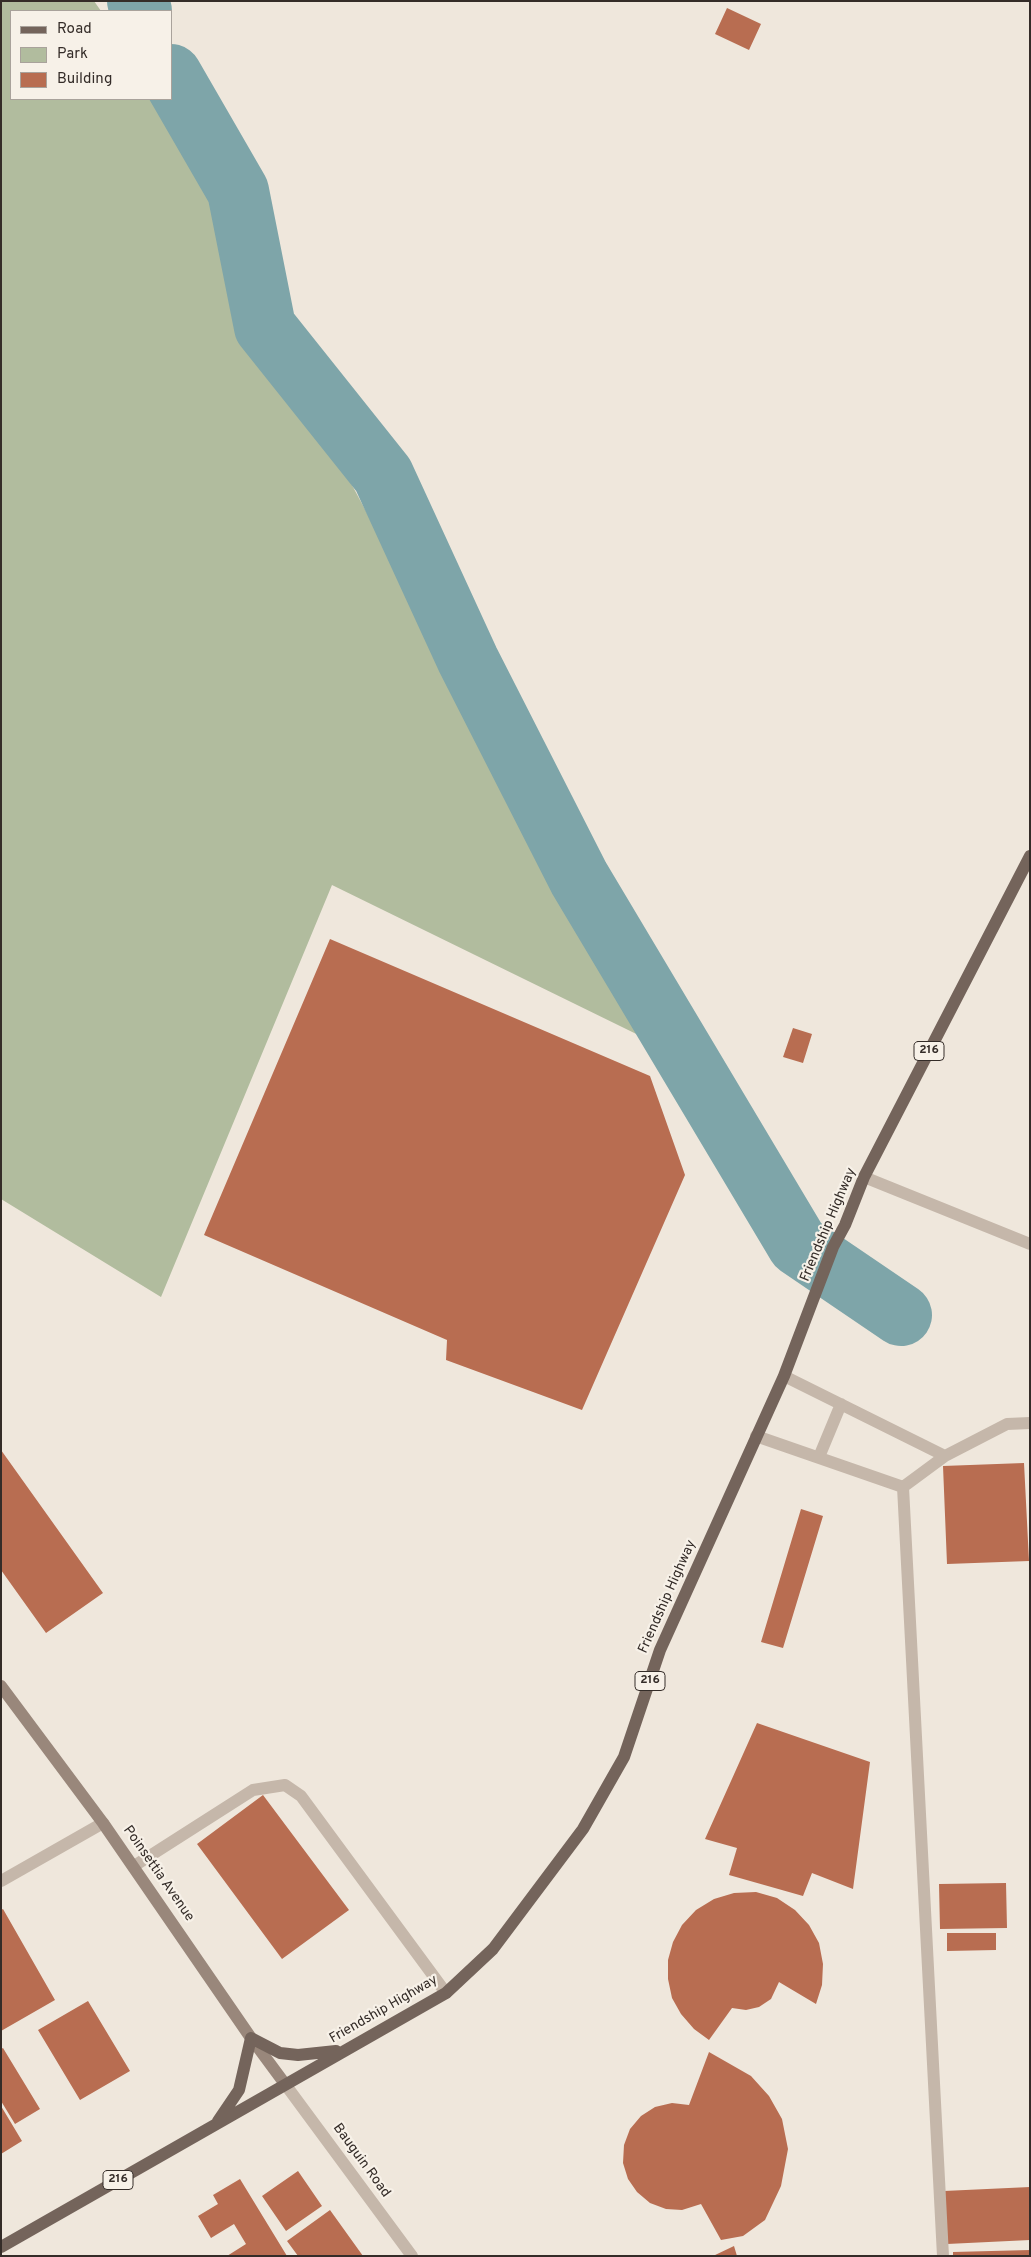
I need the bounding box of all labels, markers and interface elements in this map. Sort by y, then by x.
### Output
legend [10,10,172,100]
text: Road [57,20,92,39]
text: Park [57,45,88,64]
text: Building [57,70,112,89]
road number: 216 [914,1042,944,1060]
street label: Friendship Highway [797,1165,861,1285]
street label: Friendship Highway [635,1538,701,1656]
road number: 216 [635,1672,665,1690]
street label: Poinsettia Avenue [119,1823,197,1925]
street label: Friendship Highway [327,1972,441,2048]
street label: Bauguin Road [329,2121,393,2201]
road number: 216 [103,2170,133,2190]

